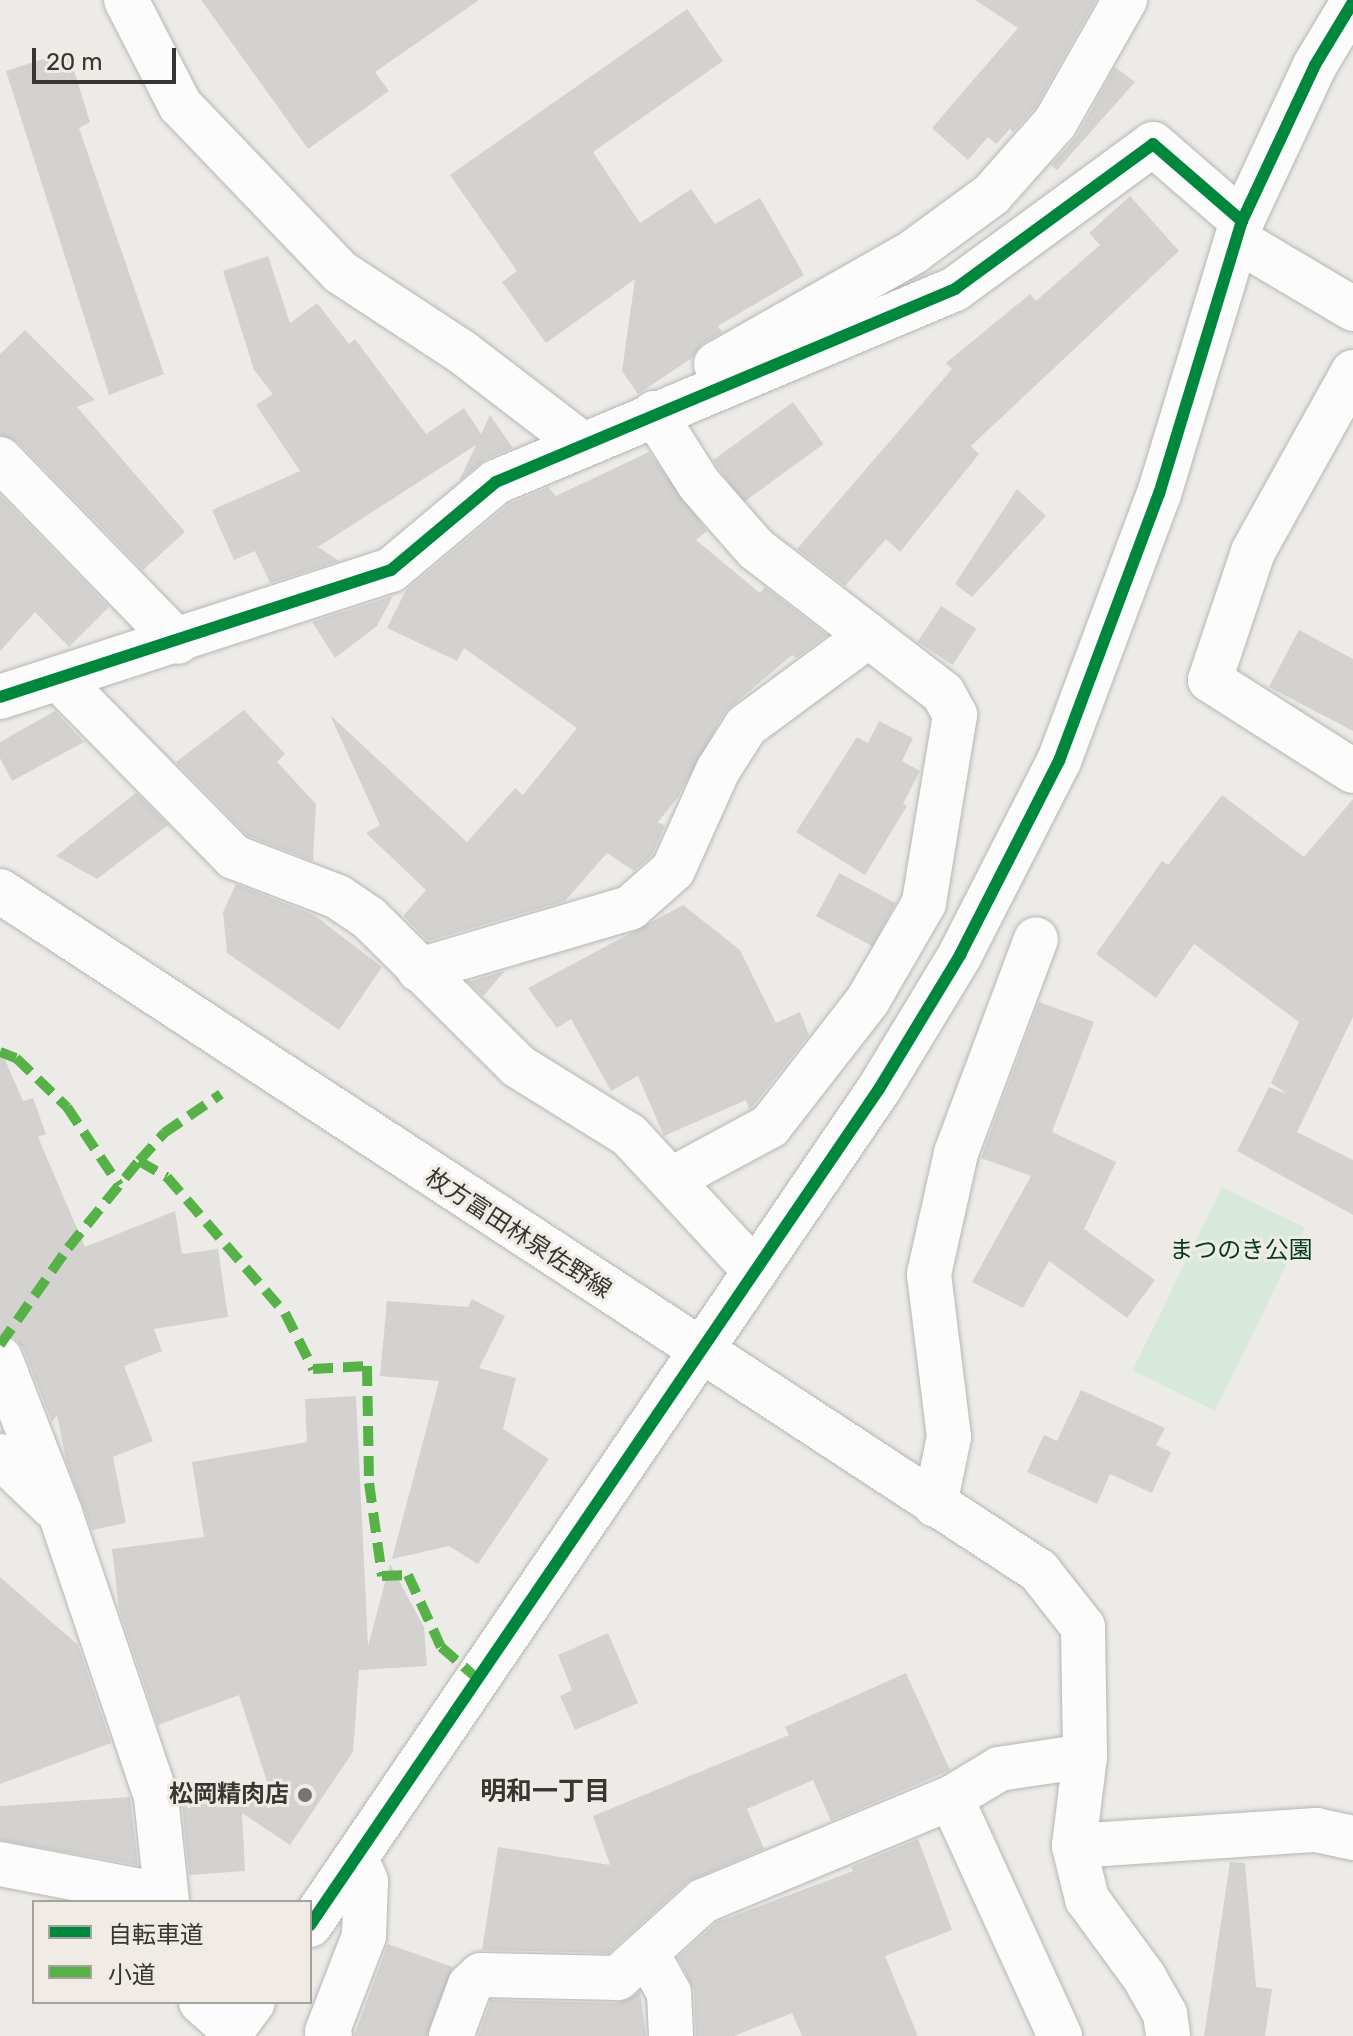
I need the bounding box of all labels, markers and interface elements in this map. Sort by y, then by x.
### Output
scale bar [36,32,180,82]
text: 20 m [46,48,103,76]
street label: 枚方富田林泉佐野線 [420,1163,616,1305]
park label: まつのき公園 [1169,1237,1313,1265]
district label: 明和一丁目 [480,1776,610,1808]
place label: 松岡精肉店 [169,1781,289,1809]
marker: 松岡精肉店 [296,1786,314,1804]
legend [32,1900,312,2004]
text: 自転車道 [108,1921,204,1949]
text: 小道 [108,1961,156,1989]

